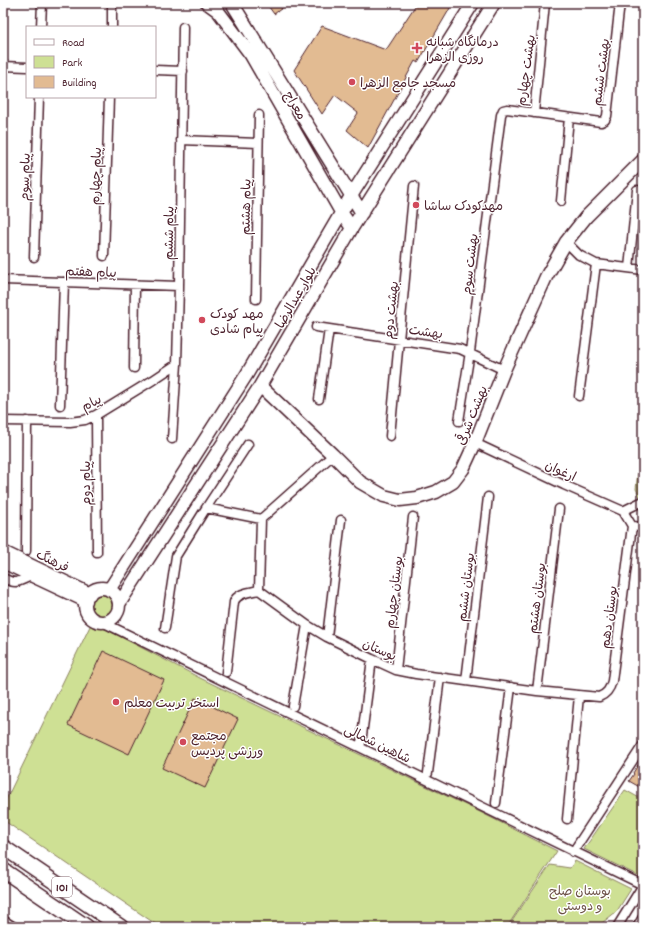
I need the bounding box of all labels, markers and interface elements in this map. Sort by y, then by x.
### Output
legend [26,26,156,98]
place label: درمانگاه شبانه روزی الزهرا [426,34,499,68]
street label: بهشت چهارم [513,34,542,107]
text: Road [62,35,84,52]
street label: بهشت ششم [589,37,616,107]
marker: درمانگاه شبانه روزی الزهرا [411,42,423,54]
text: Park [62,55,83,72]
text: Building [62,75,97,92]
place label: مسجد جامع الزهرا [360,75,456,94]
marker: مسجد جامع الزهرا [347,77,357,87]
street label: معراج [278,88,310,124]
street label: پیام چهارم [87,147,108,205]
street label: پیام سوم [16,152,37,202]
street label: پیام هشتم [238,178,257,235]
place label: مهدکودک ساشا [424,198,503,217]
marker: مهدکودک ساشا [411,200,421,210]
street label: پیام ششم [161,206,180,260]
street label: بهشت سوم [458,232,485,296]
street label: پیام هفتم [65,263,117,284]
street label: بلوار عبدالرضا [272,264,323,333]
street label: بهشت دوم [380,280,405,340]
place label: مهد کودک پیام شادی [210,306,264,340]
marker: مهد کودک پیام شادی [197,315,207,325]
street label: بهشت [407,322,444,345]
street label: بهشت شرقی [452,383,494,449]
street label: پیام [79,391,106,417]
street label: ارغوان [541,457,579,488]
street label: پیام دوم [78,460,97,505]
street label: فرهنگ [32,546,72,578]
street label: بوستان ششم [454,552,481,623]
street label: بوستان چهارم [382,555,409,630]
street label: بوستان هشتم [525,562,552,635]
street label: بوستان دهم [597,585,624,650]
street label: بوستان [359,635,399,667]
place label: استخر تربیت معلم [124,695,219,714]
marker: استخر تربیت معلم [111,697,121,707]
street label: شاهین شمالی [340,721,413,770]
place label: مجتمع ورزشی پردیس [191,728,263,762]
marker: مجتمع ورزشی پردیس [178,737,188,747]
road number: 101 [52,877,72,897]
park label: بوستان صلح و دوستی [549,883,611,917]

